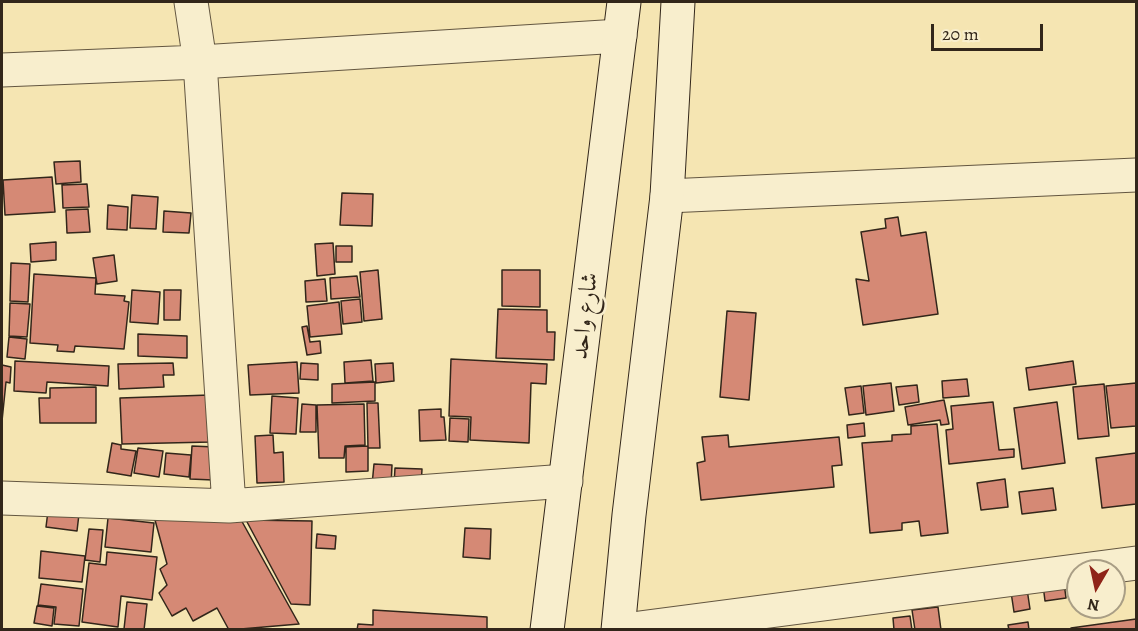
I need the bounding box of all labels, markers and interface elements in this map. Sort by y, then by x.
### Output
scale bar [934,12,1046,50]
text: 20 m [942,22,979,46]
street label: شارع واحد [566,271,606,361]
north arrow [1066,559,1126,619]
text: N [1086,593,1101,617]

